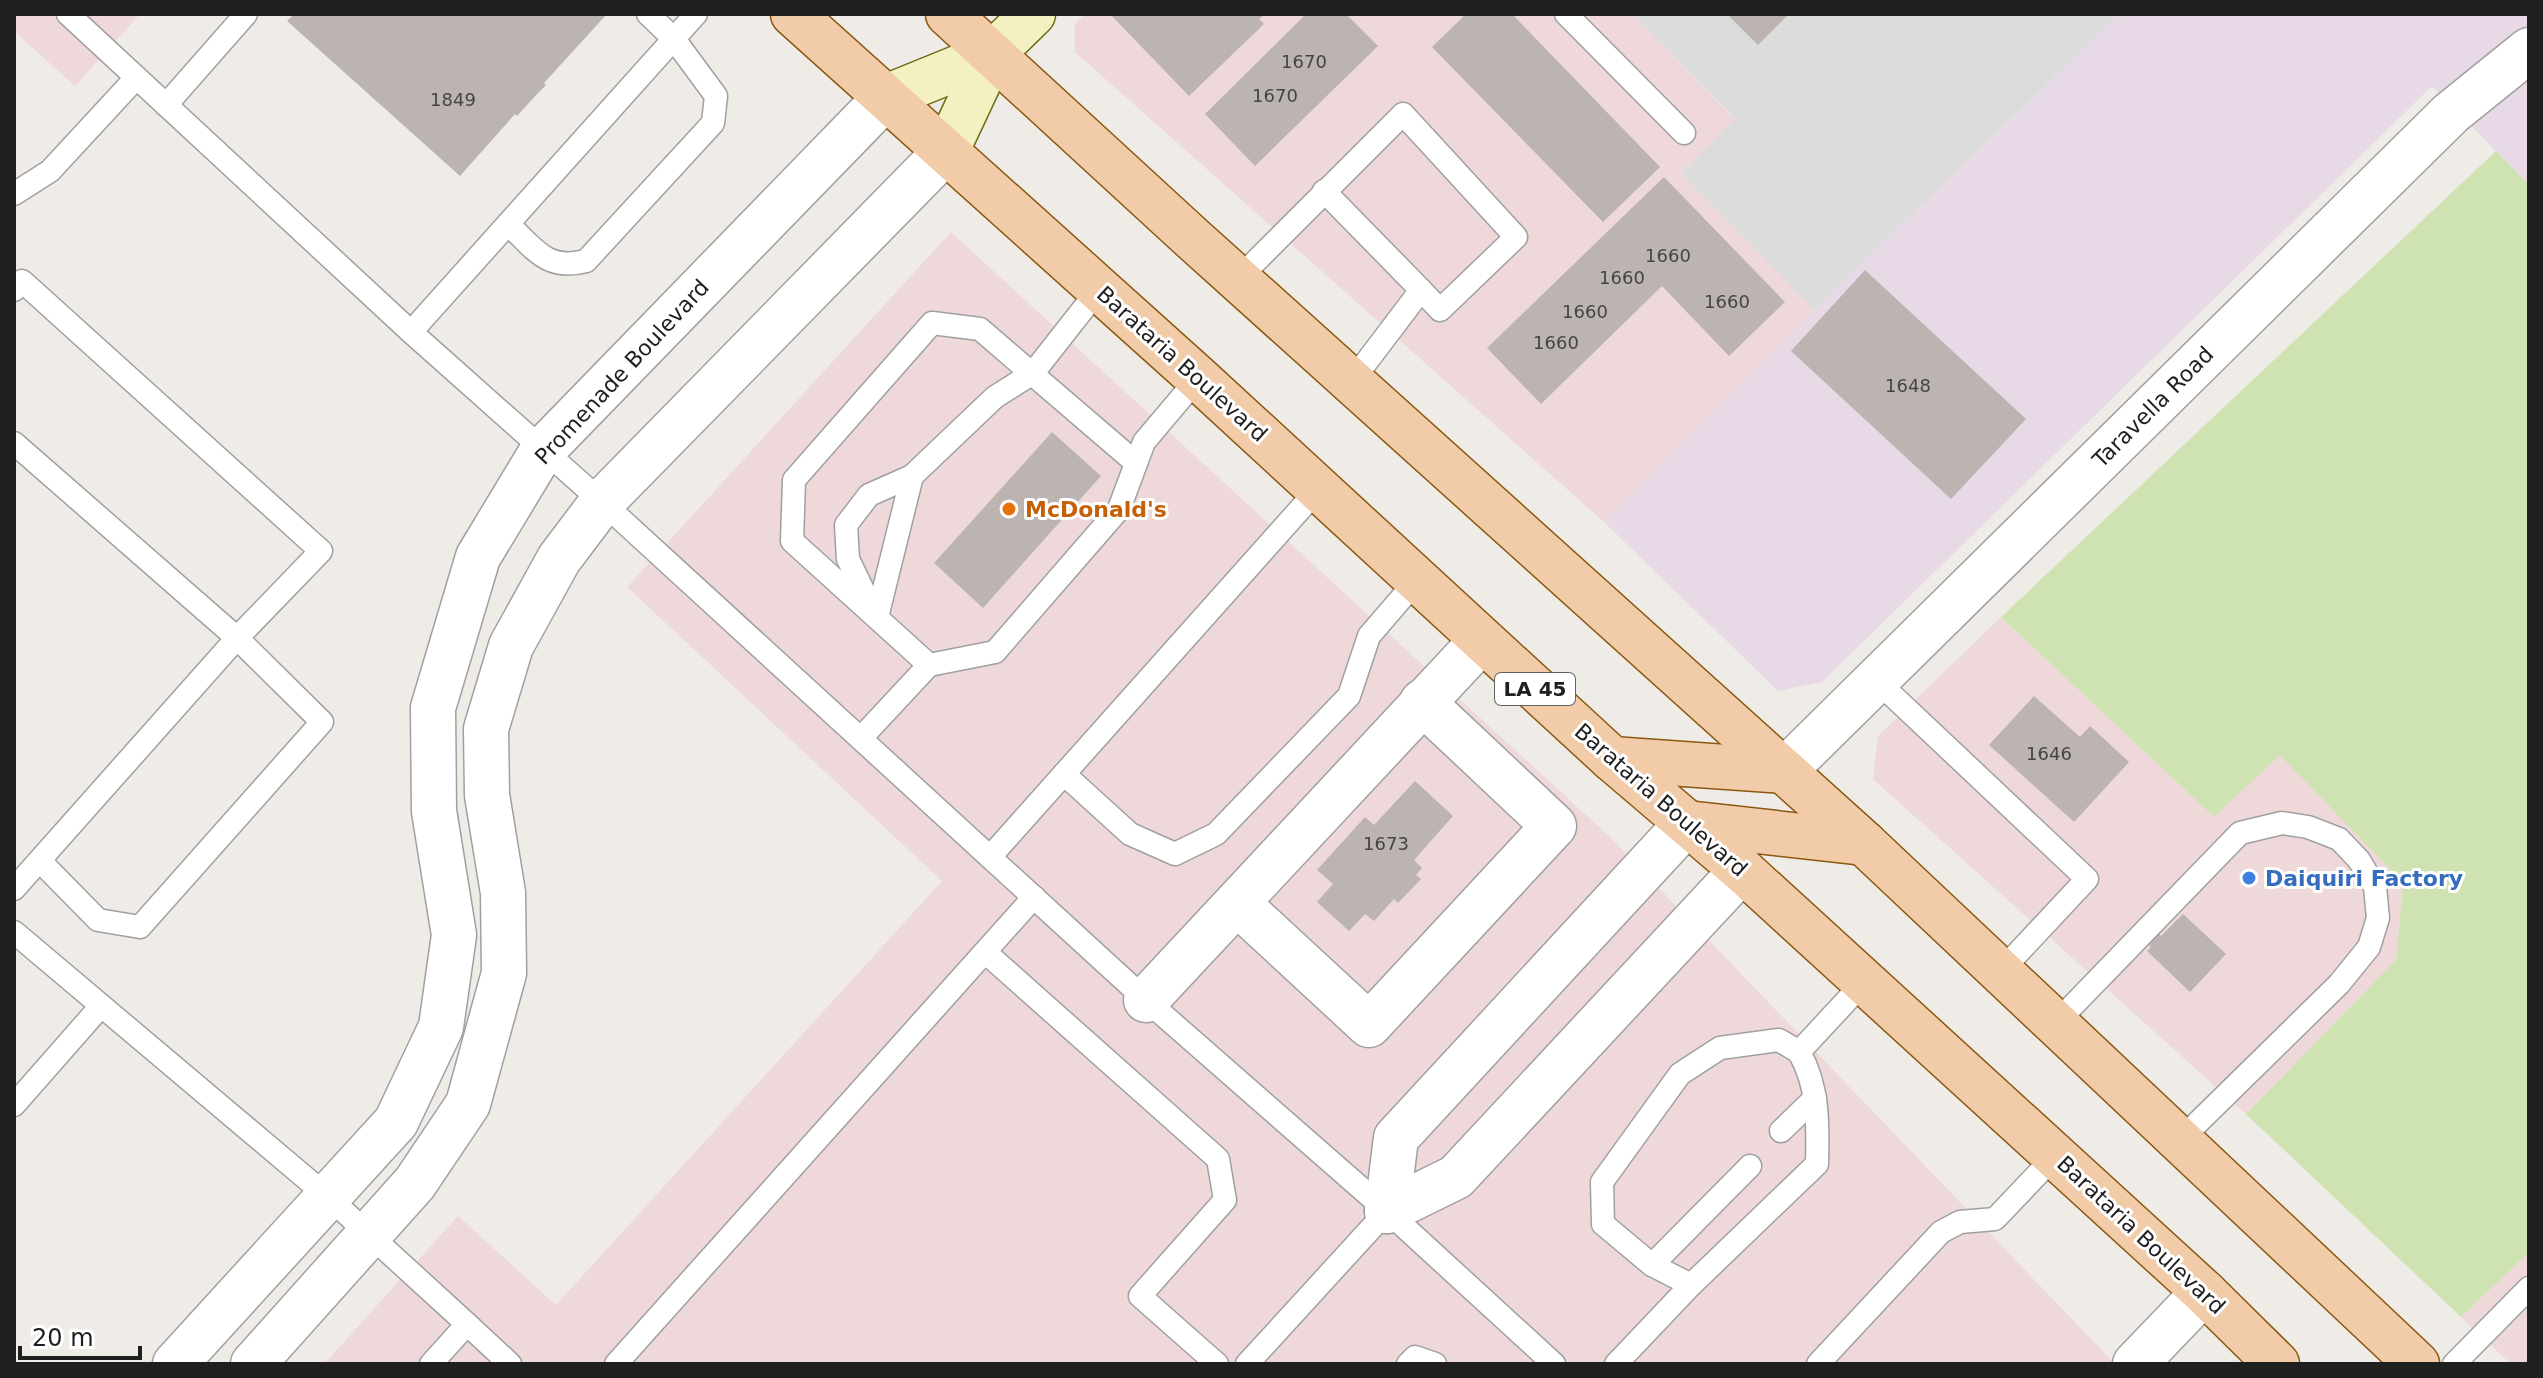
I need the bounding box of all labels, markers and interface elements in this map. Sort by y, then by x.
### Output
house number: 1670 [1281,51,1327,72]
house number: 1670 [1252,85,1298,106]
house number: 1849 [430,89,476,110]
house number: 1660 [1645,245,1691,266]
house number: 1660 [1599,267,1645,288]
street label: Promenade Boulevard [530,275,714,469]
street label: Barataria Boulevard [1092,281,1272,447]
house number: 1660 [1704,291,1750,312]
house number: 1660 [1562,301,1608,322]
house number: 1660 [1533,332,1579,353]
street label: Taravella Road [2087,341,2219,473]
house number: 1648 [1885,375,1931,396]
place label: McDonald's [1025,497,1167,522]
marker: McDonald's [1000,500,1018,518]
road number: LA 45 [1495,673,1575,705]
street label: Barataria Boulevard [1570,718,1752,882]
house number: 1646 [2026,743,2072,764]
house number: 1673 [1363,833,1409,854]
place label: Daiquiri Factory [2265,866,2463,891]
marker: Daiquiri Factory [2240,869,2258,887]
street label: Barataria Boulevard [2052,1151,2230,1319]
scale bar [20,1310,140,1360]
text: 20 m [32,1324,94,1352]

